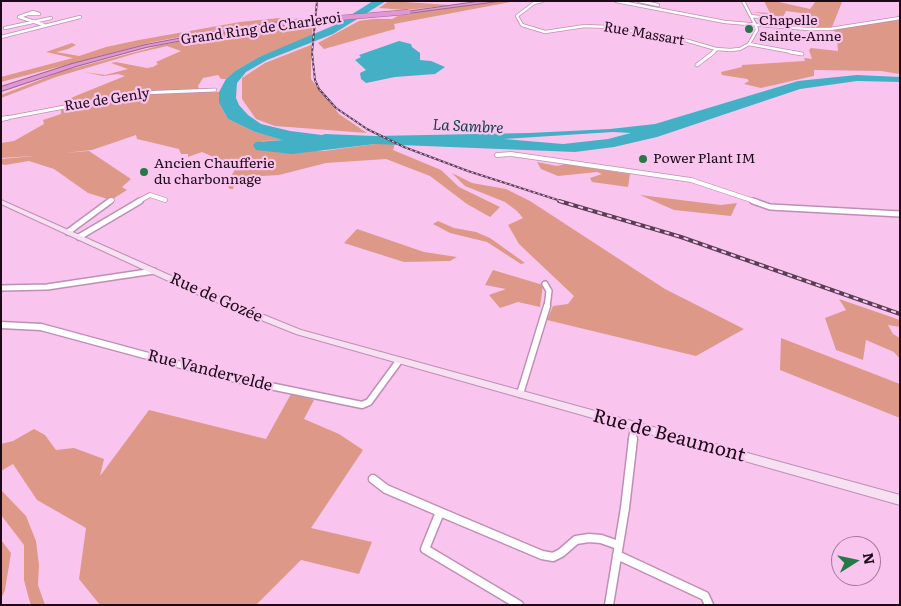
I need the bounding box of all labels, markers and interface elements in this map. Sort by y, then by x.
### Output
street label: Grand Ring de Charleroi [180,9,342,49]
place label: Chapelle Sainte-Anne [759,13,841,46]
street label: Rue Massart [602,19,686,49]
marker: Chapelle Sainte-Anne [743,23,755,35]
street label: Rue de Genly [63,85,151,115]
water label: La Sambre [432,116,504,138]
place label: Power Plant IM [653,151,755,167]
marker: Power Plant IM [637,153,649,165]
place label: Ancien Chaufferie du charbonnage [154,156,275,188]
marker: Ancien Chaufferie du charbonnage [138,166,150,178]
street label: Rue de Gozée [167,269,265,327]
street label: Rue Vandervelde [146,346,274,396]
street label: Rue de Beaumont [590,405,748,467]
north arrow [831,536,881,586]
text: N [859,551,881,566]

